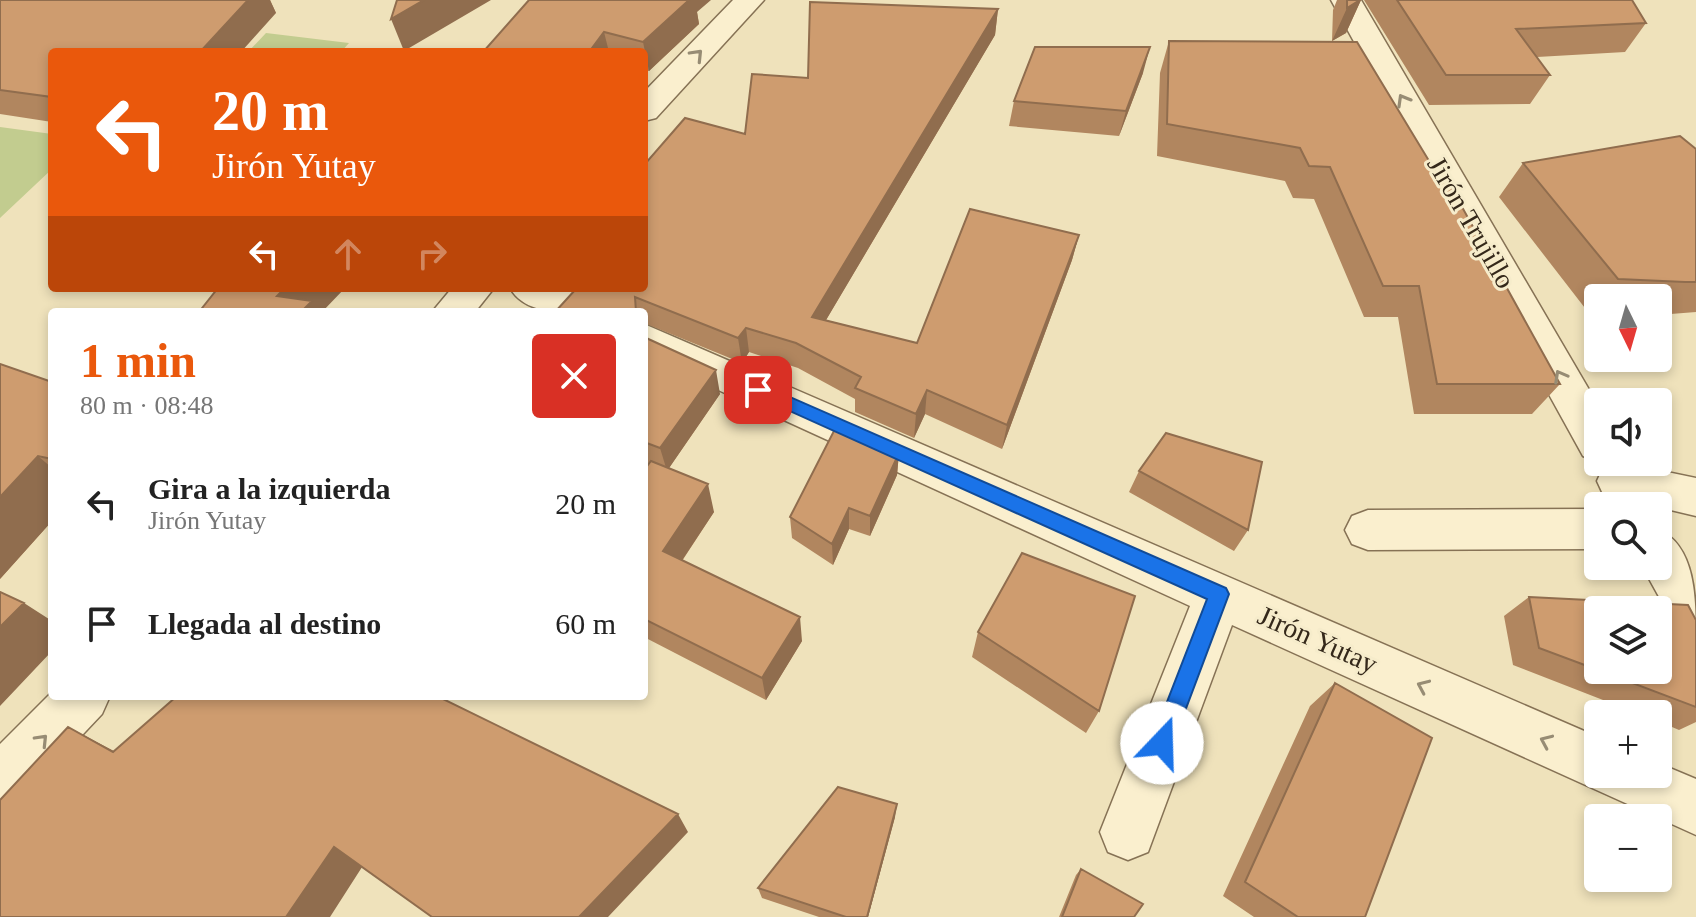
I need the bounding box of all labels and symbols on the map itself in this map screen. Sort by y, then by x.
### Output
one-way arrow [687,50,702,64]
one-way arrow [1397,94,1413,109]
street label: Jirón Trujillo [1421,151,1522,294]
north arrow [1584,284,1672,372]
pin [724,356,792,424]
one-way arrow [1554,370,1570,385]
street label: Jirón Yutay [1253,599,1382,680]
one-way arrow [1417,679,1431,695]
position arrow [1120,701,1204,785]
one-way arrow [1540,734,1554,750]
one-way arrow [33,735,47,749]

